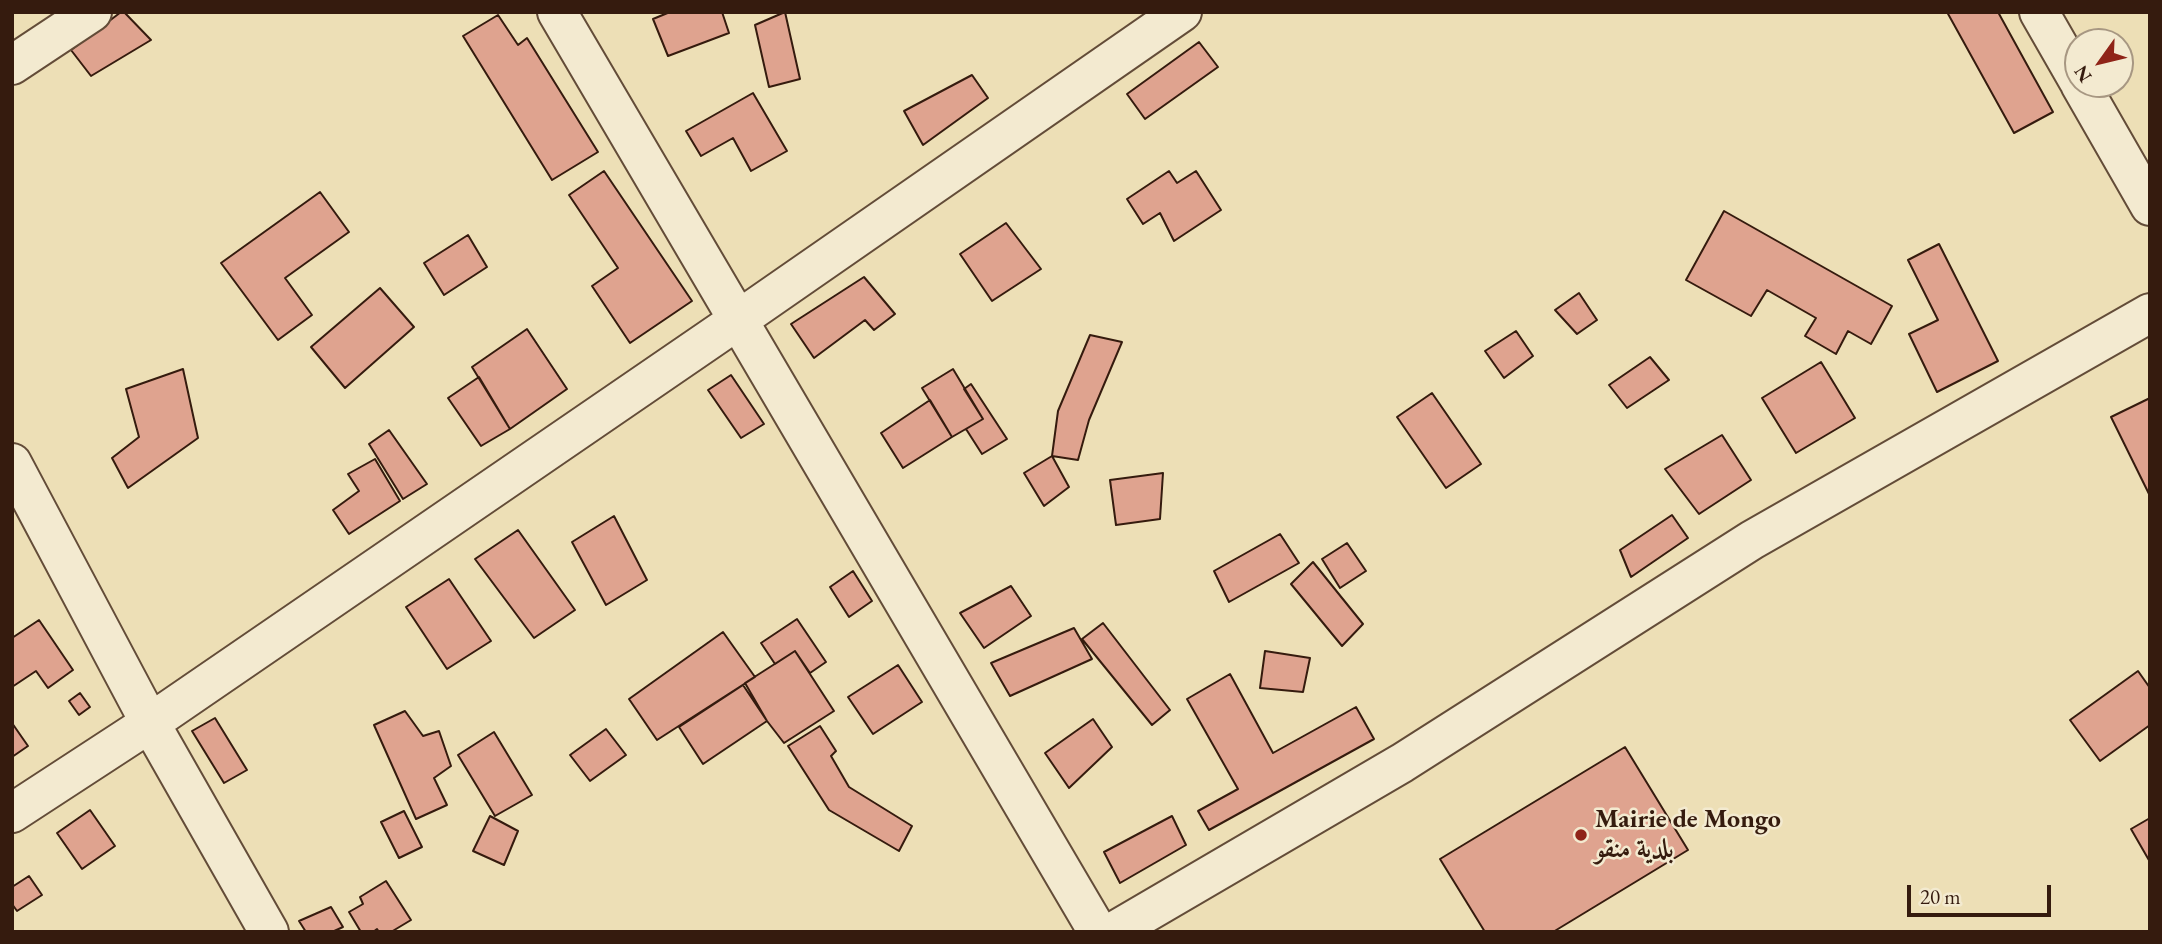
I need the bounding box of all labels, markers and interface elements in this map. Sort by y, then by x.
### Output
north arrow [2064,28,2134,98]
text: N [2068,61,2097,87]
place label: Mairie de Mongo بلدية منقو [1595,804,1781,866]
marker: Mairie de Mongo بلدية منقو [1573,827,1589,843]
scale bar [1910,870,2054,914]
text: 20 m [1920,883,1961,910]

